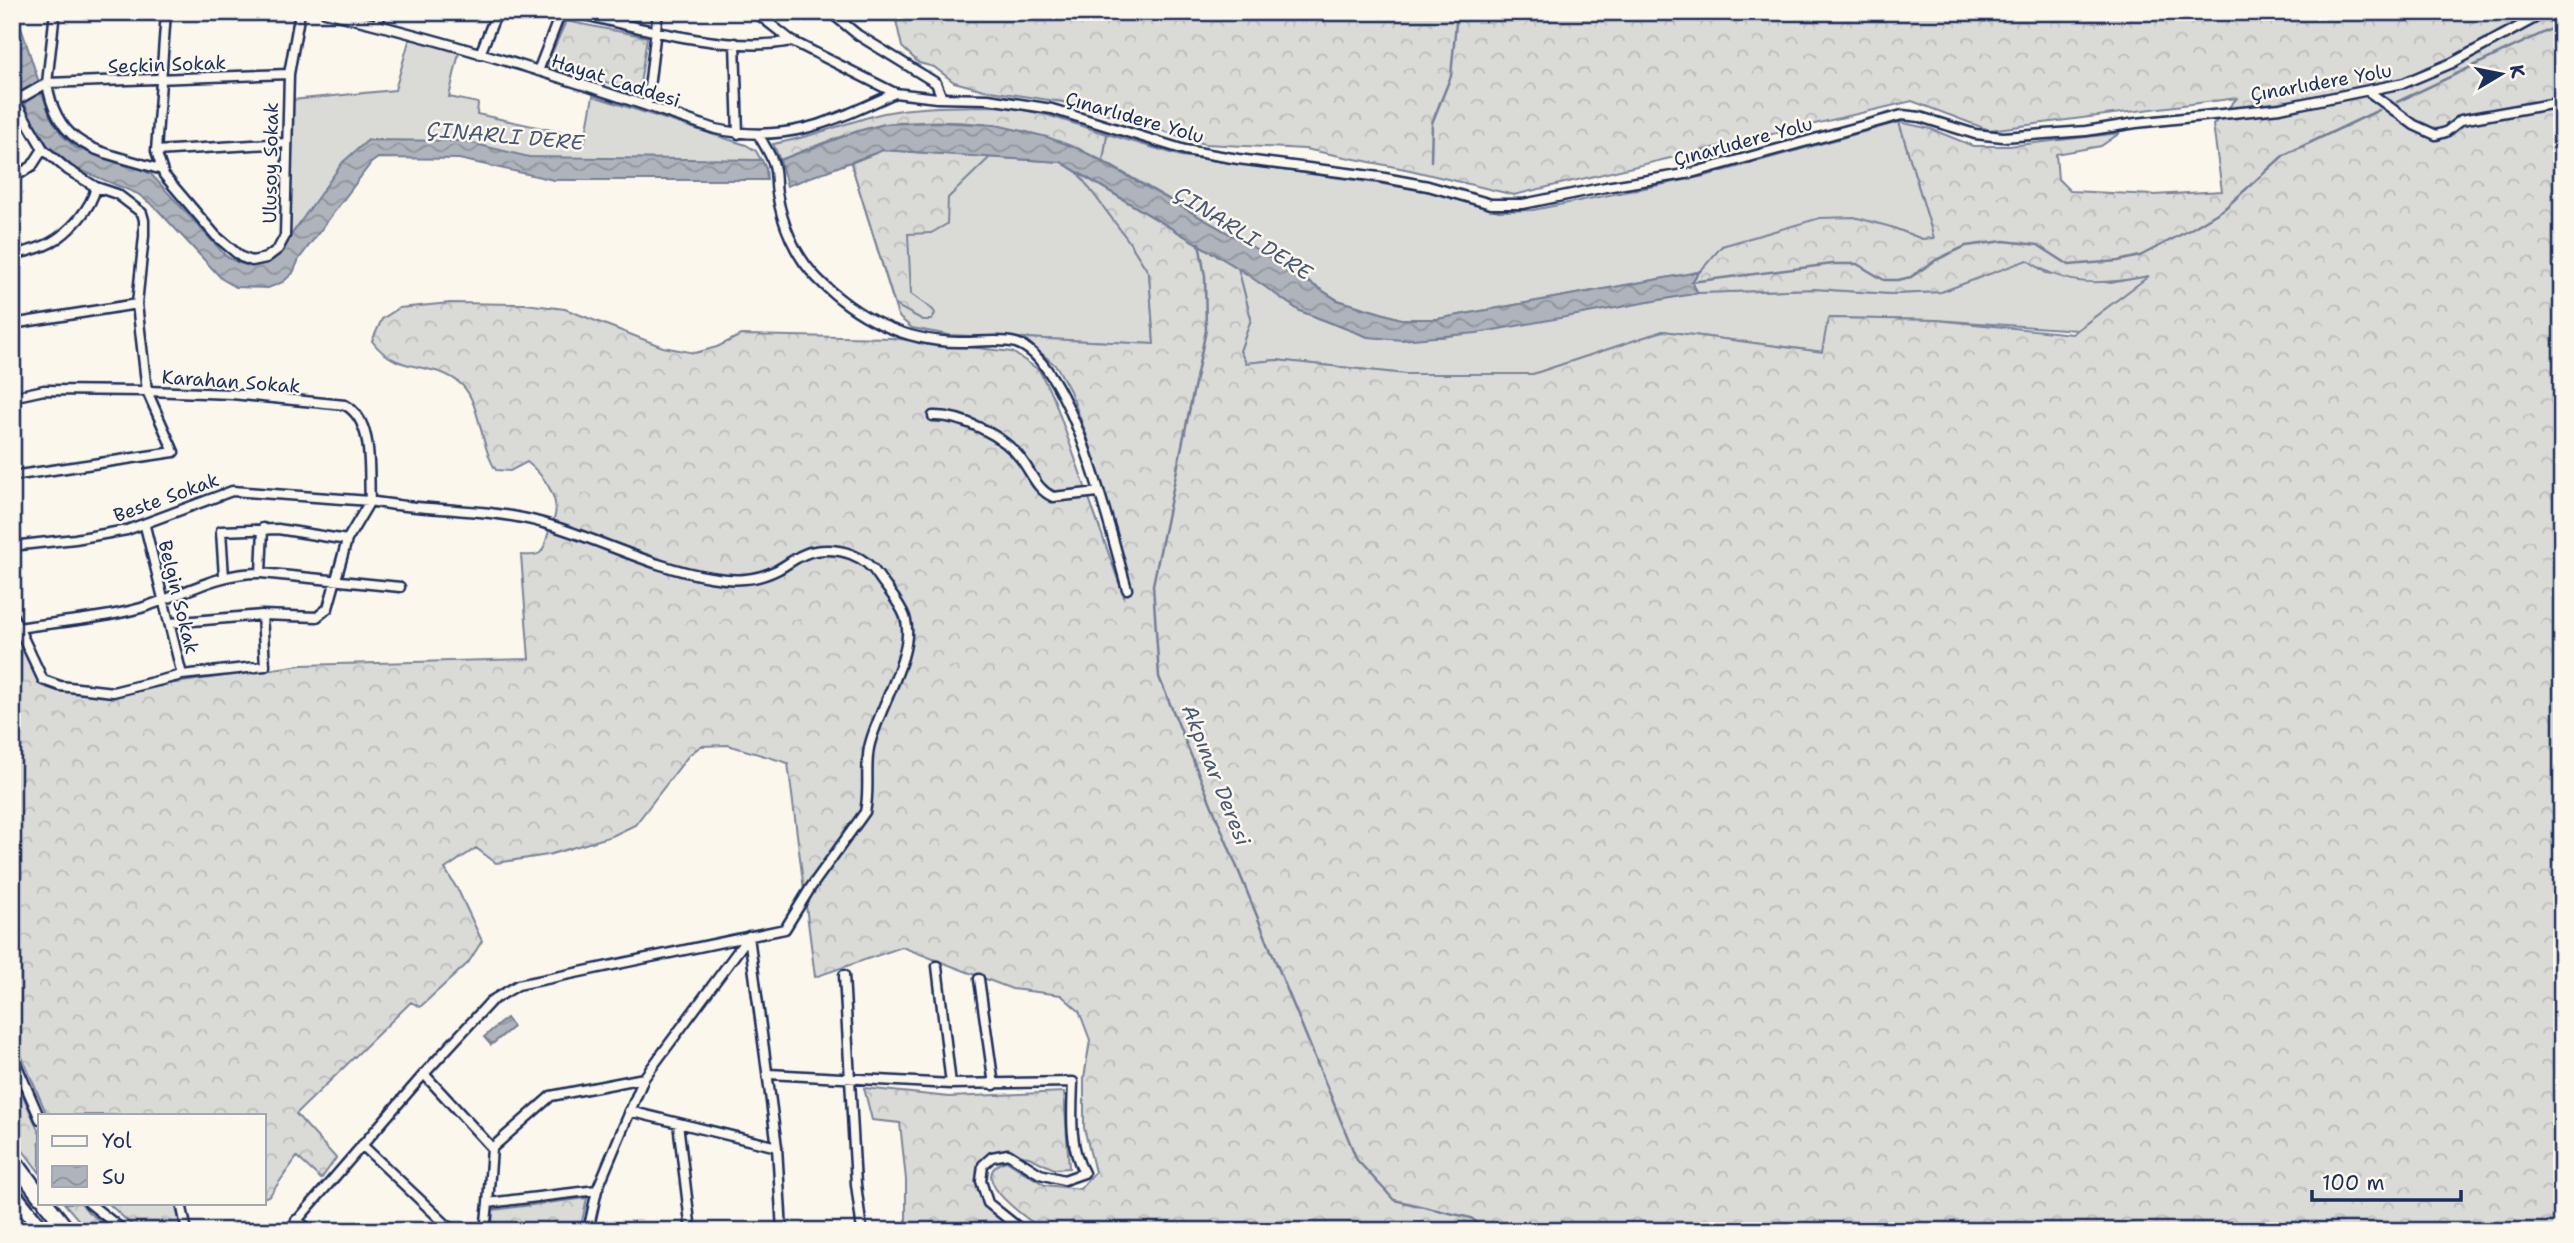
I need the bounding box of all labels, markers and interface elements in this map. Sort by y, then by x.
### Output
north arrow [2466,38,2536,108]
street label: Hayat Caddesi [548,48,683,113]
street label: Seçkin Sokak [107,50,227,79]
street label: Çınarlıdere Yolu [2248,58,2394,107]
text: K [2504,63,2531,80]
street label: Çınarlıdere Yolu [1063,86,1207,149]
street label: Ulusoy Sokak [257,102,284,224]
street label: Çınarlıdere Yolu [1671,111,1816,172]
water label: ÇINARLI DERE [425,115,586,157]
water label: ÇINARLI DERE [1169,179,1319,288]
street label: Karahan Sokak [161,364,301,399]
street label: Beste Sokak [110,467,222,528]
street label: Belgin Sokak [152,538,205,657]
water label: Akpınar Deresi [1175,700,1257,851]
legend [38,1114,266,1204]
text: Yol [102,1127,132,1155]
scale bar [2312,1159,2460,1203]
text: Su [102,1163,125,1191]
text: 100 m [2322,1169,2385,1197]

